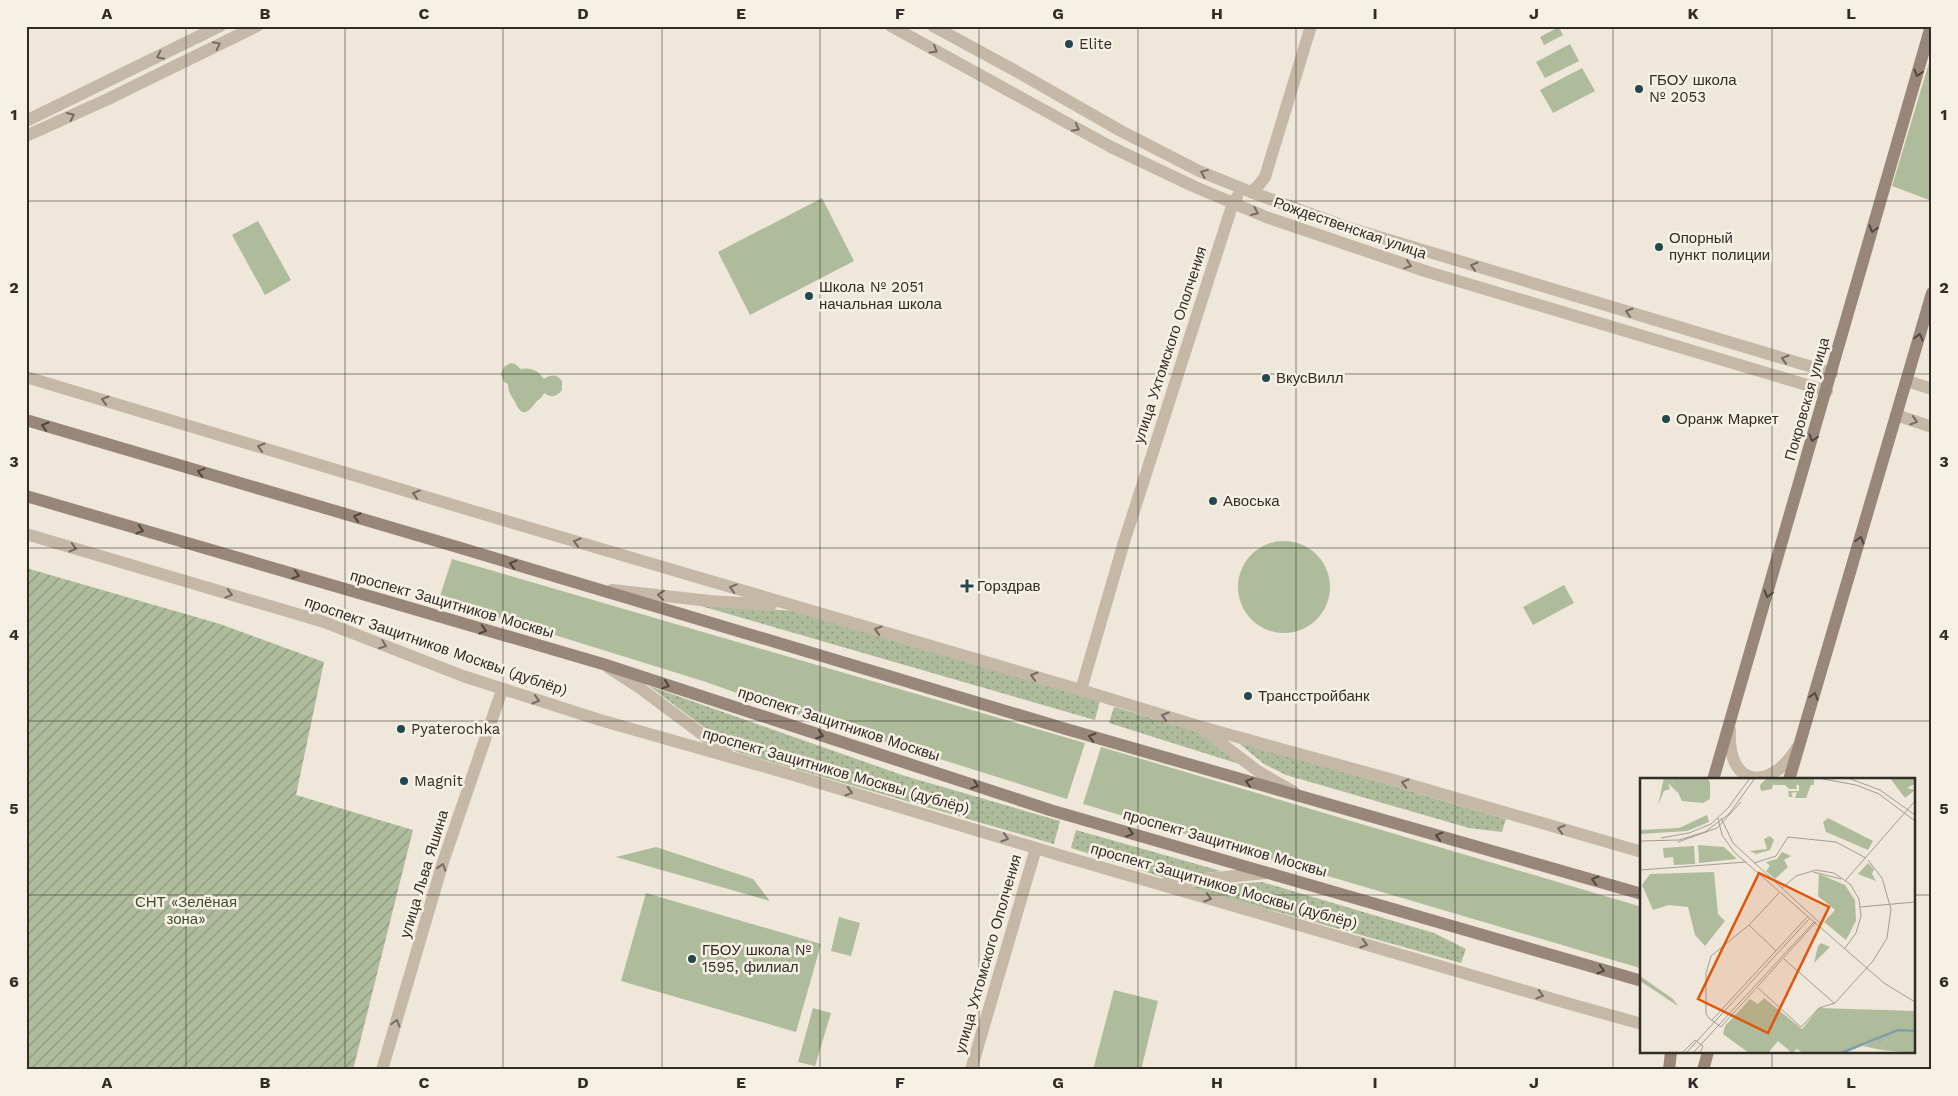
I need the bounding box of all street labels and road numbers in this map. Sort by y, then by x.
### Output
street label: Рождественская улица [1271,193,1429,263]
street label: улица Ухтомского Ополчения [1130,244,1210,446]
street label: Покровская улица [1781,335,1833,463]
street label: проспект Защитников Москвы [348,566,556,642]
street label: проспект Защитников Москвы (дублёр) [302,592,570,700]
street label: проспект Защитников Москвы [736,683,942,765]
street label: проспект Защитников Москвы (дублёр) [701,724,971,818]
street label: проспект Защитников Москвы [1121,805,1329,881]
street label: улица Льва Яшина [396,807,452,940]
street label: проспект Защитников Москвы (дублёр) [1089,839,1359,933]
street label: улица Ухтомского Ополчения [951,852,1025,1056]

